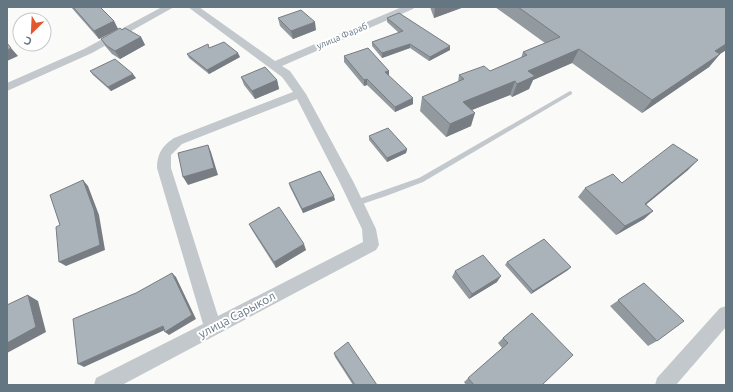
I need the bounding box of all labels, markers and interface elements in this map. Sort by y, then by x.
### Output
north arrow [12,12,52,52]
street label: улица Фараб [315,21,369,51]
text: С [22,34,34,48]
street label: улица Сарыкол [196,289,277,340]

